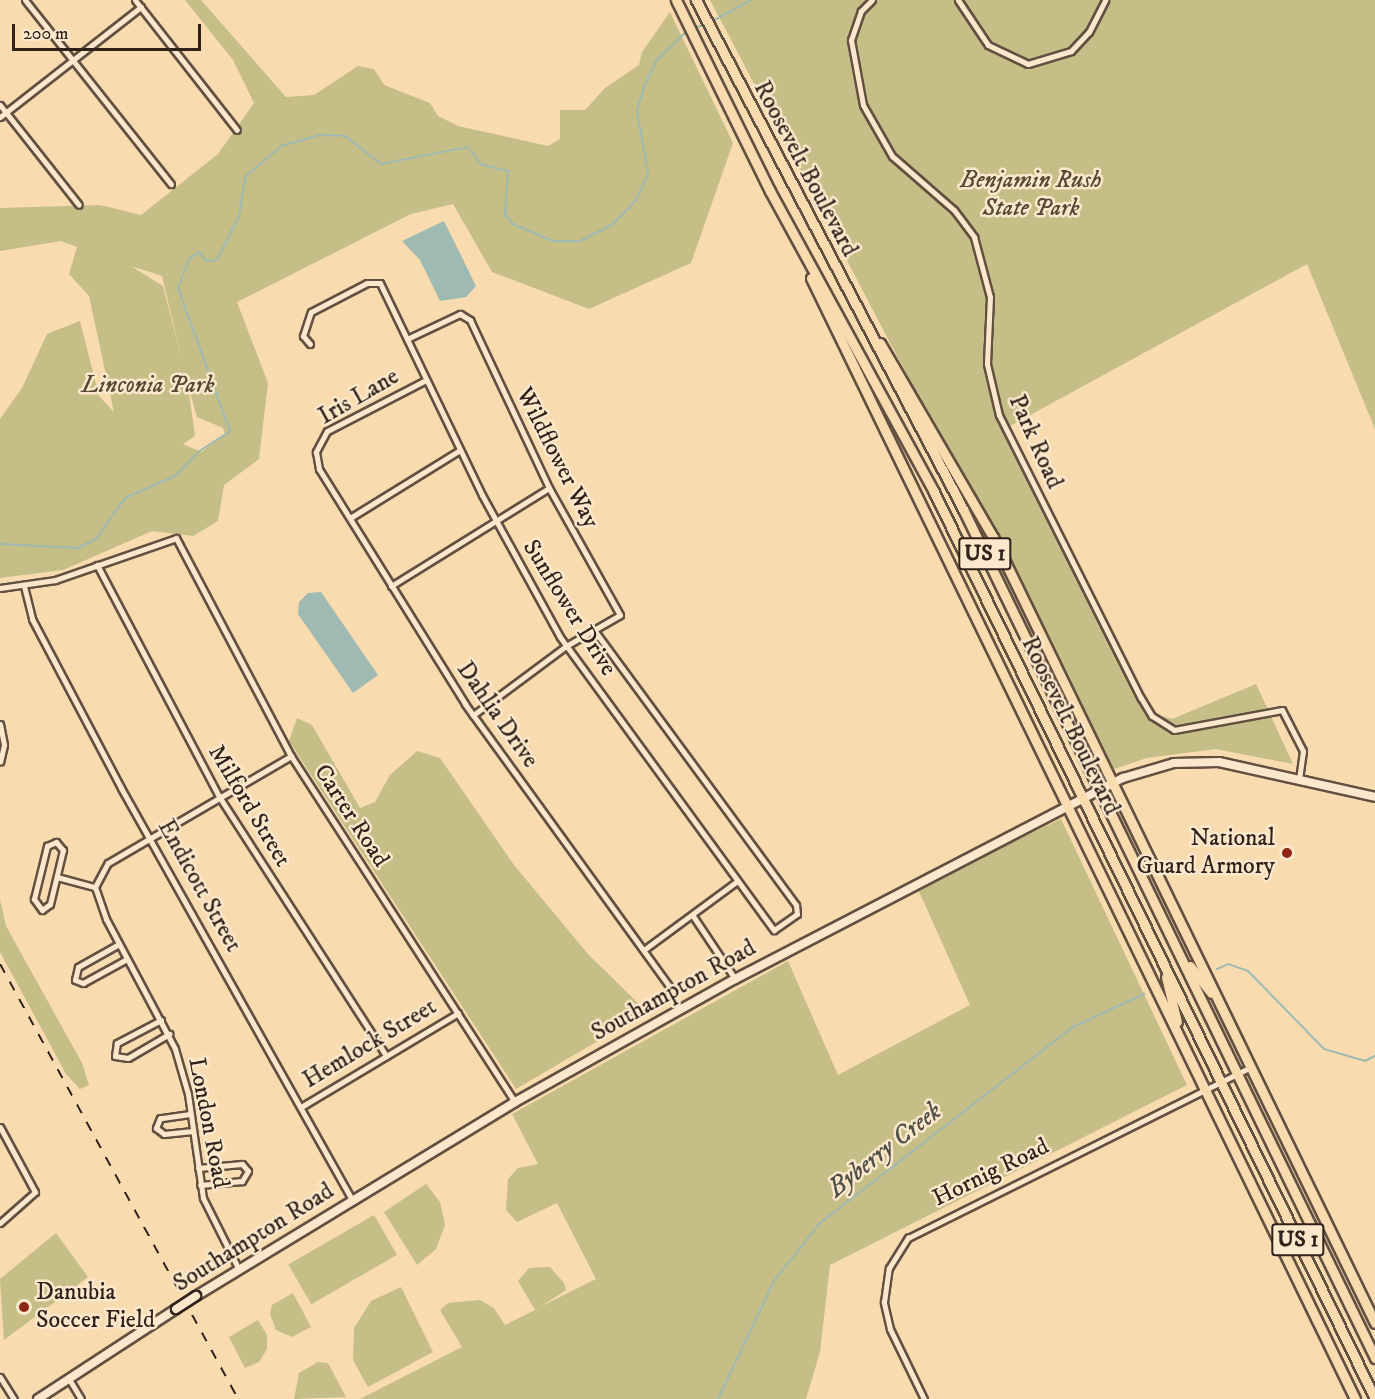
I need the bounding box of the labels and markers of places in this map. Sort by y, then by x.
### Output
place label: National Guard Armory [1136,825,1275,881]
marker: National Guard Armory [1280,846,1294,860]
place label: Danubia Soccer Field [36,1279,155,1335]
marker: Danubia Soccer Field [17,1300,31,1314]

